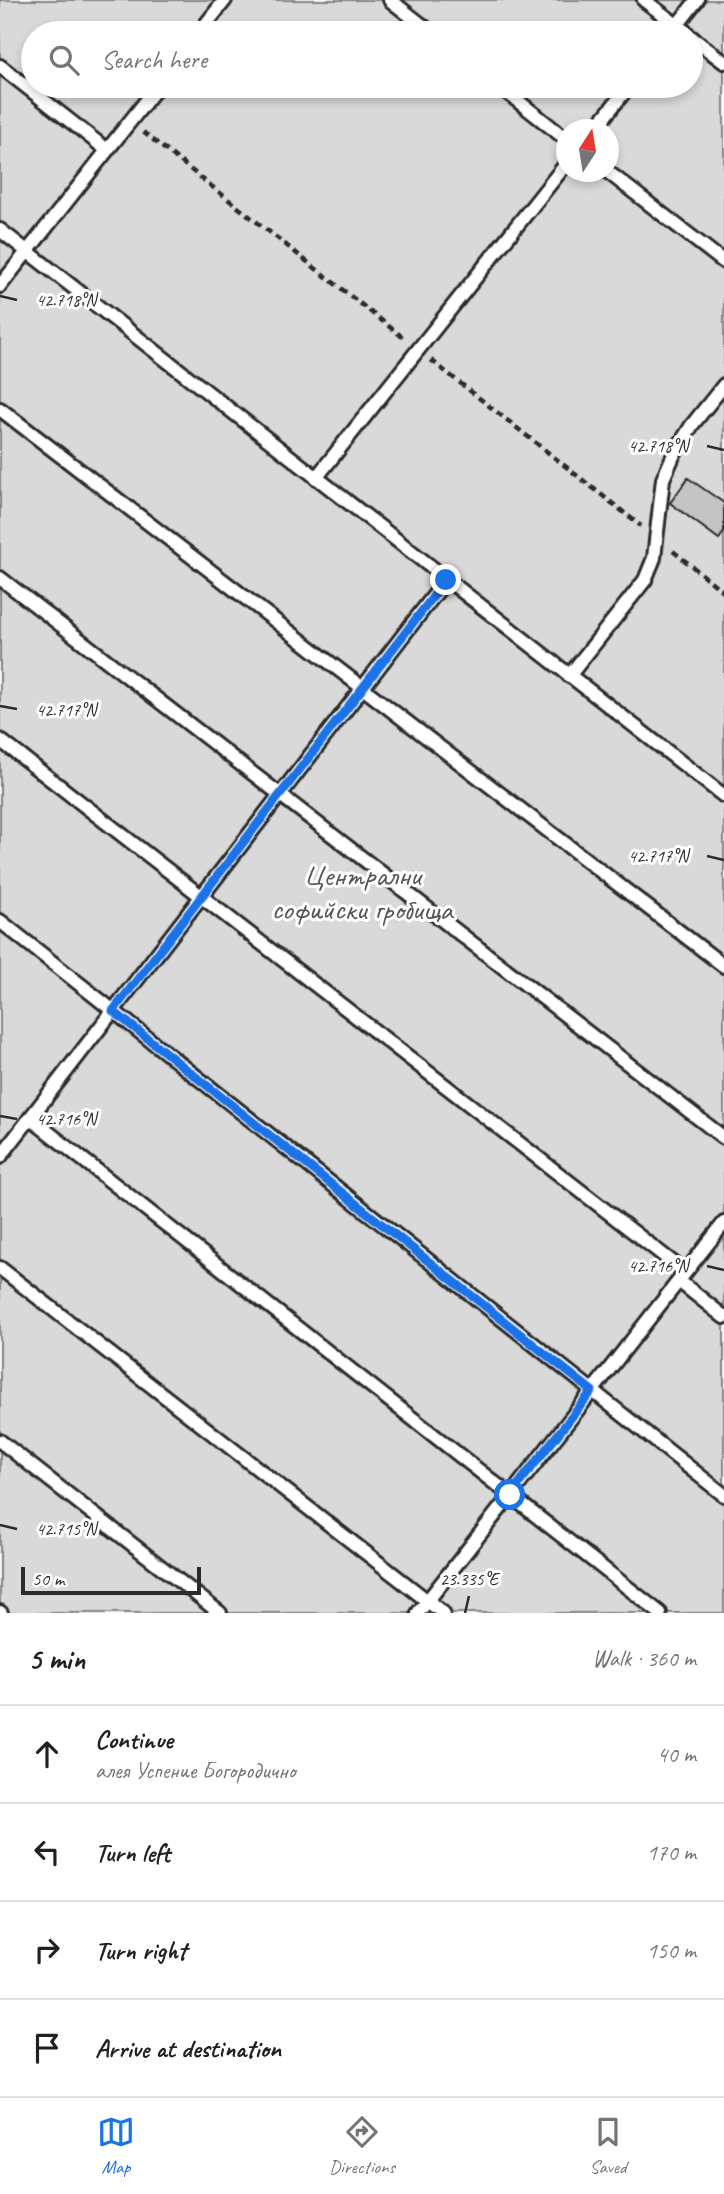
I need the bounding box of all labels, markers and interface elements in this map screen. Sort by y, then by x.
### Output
search box [21,21,703,98]
icon: search [45,41,83,79]
text: Search here [101,43,207,76]
north arrow [556,119,619,182]
text: 42.718°N [36,289,99,311]
text: 42.718°N [628,435,691,457]
route end [430,564,461,595]
text: 42.717°N [36,699,99,721]
text: 42.717°N [628,845,691,867]
park label: Централни софийски гробища [271,856,454,928]
text: 42.716°N [36,1108,99,1130]
text: 42.716°N [628,1255,691,1277]
route start [494,1479,525,1510]
text: 42.715°N [36,1518,99,1540]
scale bar [21,1564,201,1596]
text: 50 m [32,1567,64,1591]
text: 23.335°E [440,1568,501,1590]
text: 5 min [28,1640,85,1678]
text: Walk · 360 m [592,1644,696,1673]
text: Continue [95,1723,173,1756]
icon: ahead [28,1735,66,1773]
text: 40 m [657,1740,696,1769]
text: алея Успение Богородично [95,1756,296,1785]
icon: left [28,1833,66,1871]
text: Turn left [95,1836,170,1869]
text: 170 m [647,1838,696,1867]
icon: right [28,1931,66,1969]
text: Turn right [95,1934,186,1967]
text: 150 m [647,1936,696,1965]
icon: arrive [28,2029,66,2067]
text: Arrive at destination [95,2032,281,2065]
tab: Map [97,2113,135,2179]
tab: Directions [329,2113,395,2179]
tab: Saved [589,2113,627,2179]

